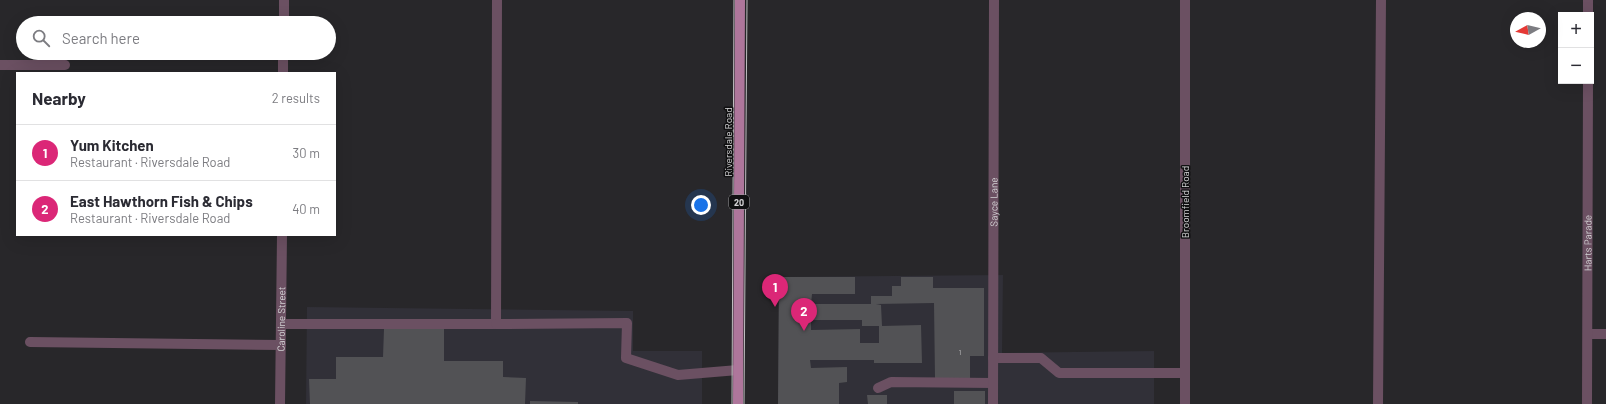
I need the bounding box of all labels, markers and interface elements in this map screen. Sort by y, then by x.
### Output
north arrow [1510,12,1546,48]
map controls [1558,12,1594,84]
button: + [1558,12,1594,48]
search box [16,16,336,60]
icon: search [30,27,52,49]
text: Search here [62,29,140,47]
button: − [1558,48,1594,84]
text: Nearby [32,88,86,108]
text: 2 results [272,90,320,106]
street label: Riversdale Road [722,107,734,177]
text: Yum Kitchen [70,136,154,154]
text: 1 [43,145,47,161]
text: 30 m [293,145,320,161]
text: Restaurant · Riversdale Road [70,154,230,170]
street label: Broomfield Road [1179,166,1191,238]
street label: Sayce Lane [987,177,1000,227]
text: East Hawthorn Fish & Chips [70,192,253,210]
your location [691,195,711,215]
road number: 20 [729,195,749,209]
text: 2 [41,201,49,217]
text: 40 m [292,201,320,217]
text: Restaurant · Riversdale Road [70,210,230,226]
street label: Harts Parade [1581,215,1594,271]
pin: 1 [762,274,788,307]
street label: Caroline Street [275,286,287,352]
pin: 2 [791,298,817,331]
house number: 1 [959,347,962,357]

